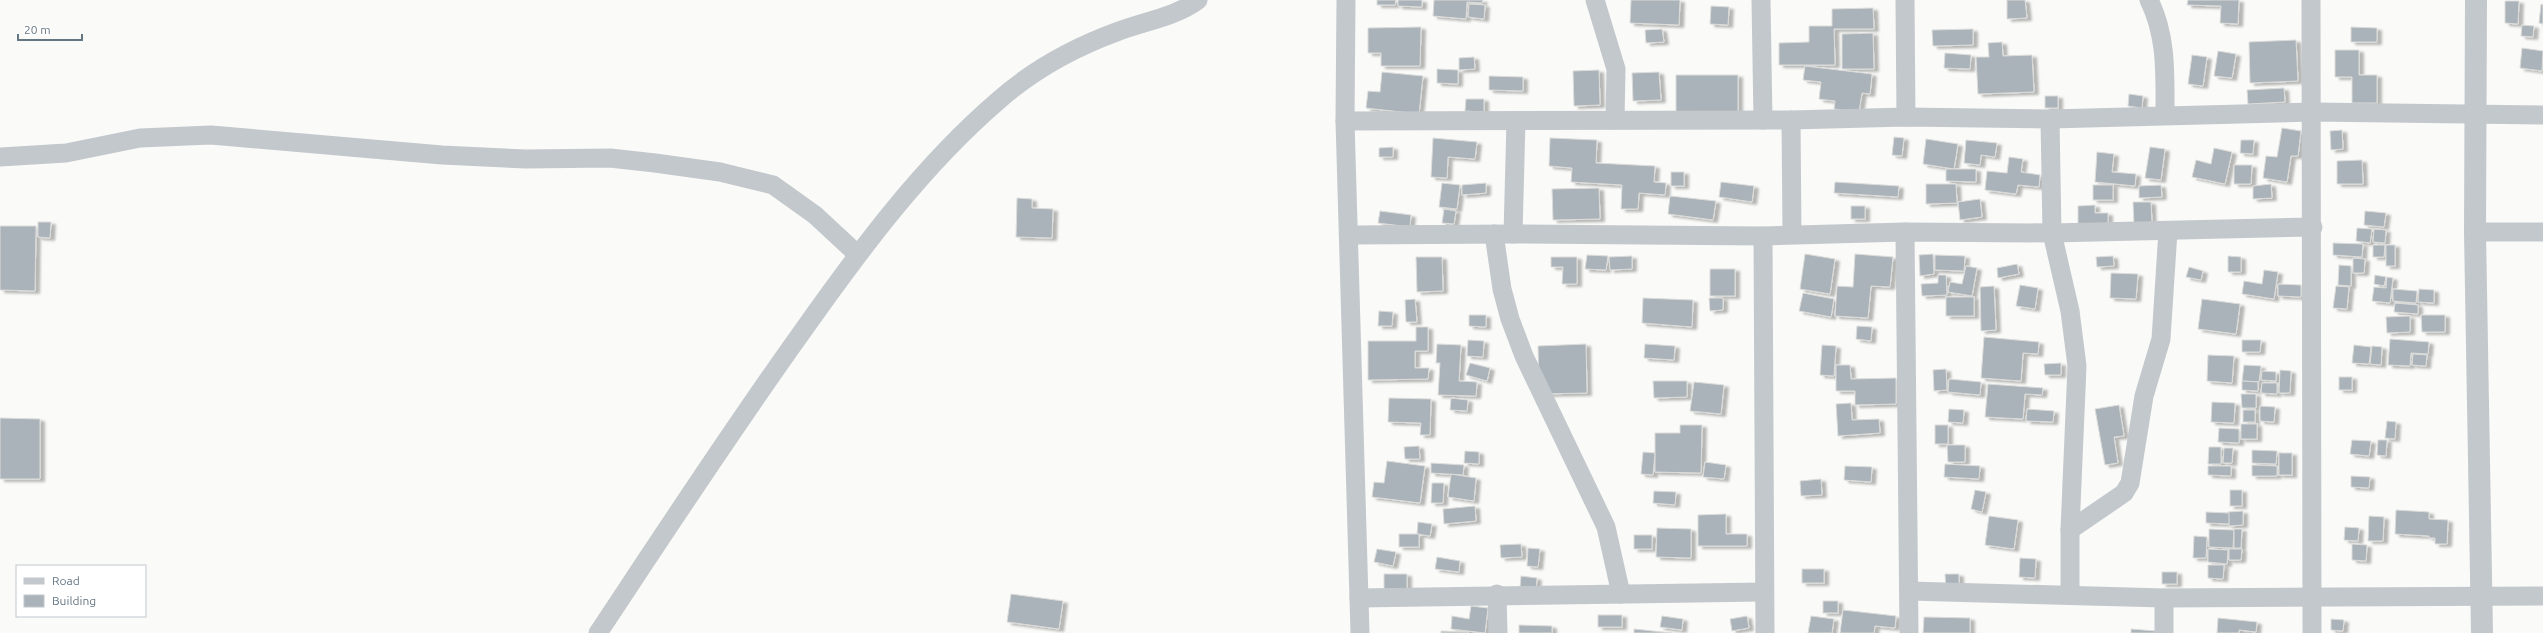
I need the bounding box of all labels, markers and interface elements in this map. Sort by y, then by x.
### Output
scale bar [18,16,82,42]
text: 20 m [24,23,51,36]
legend [16,565,146,617]
text: Road [52,574,80,587]
text: Building [52,594,96,607]

